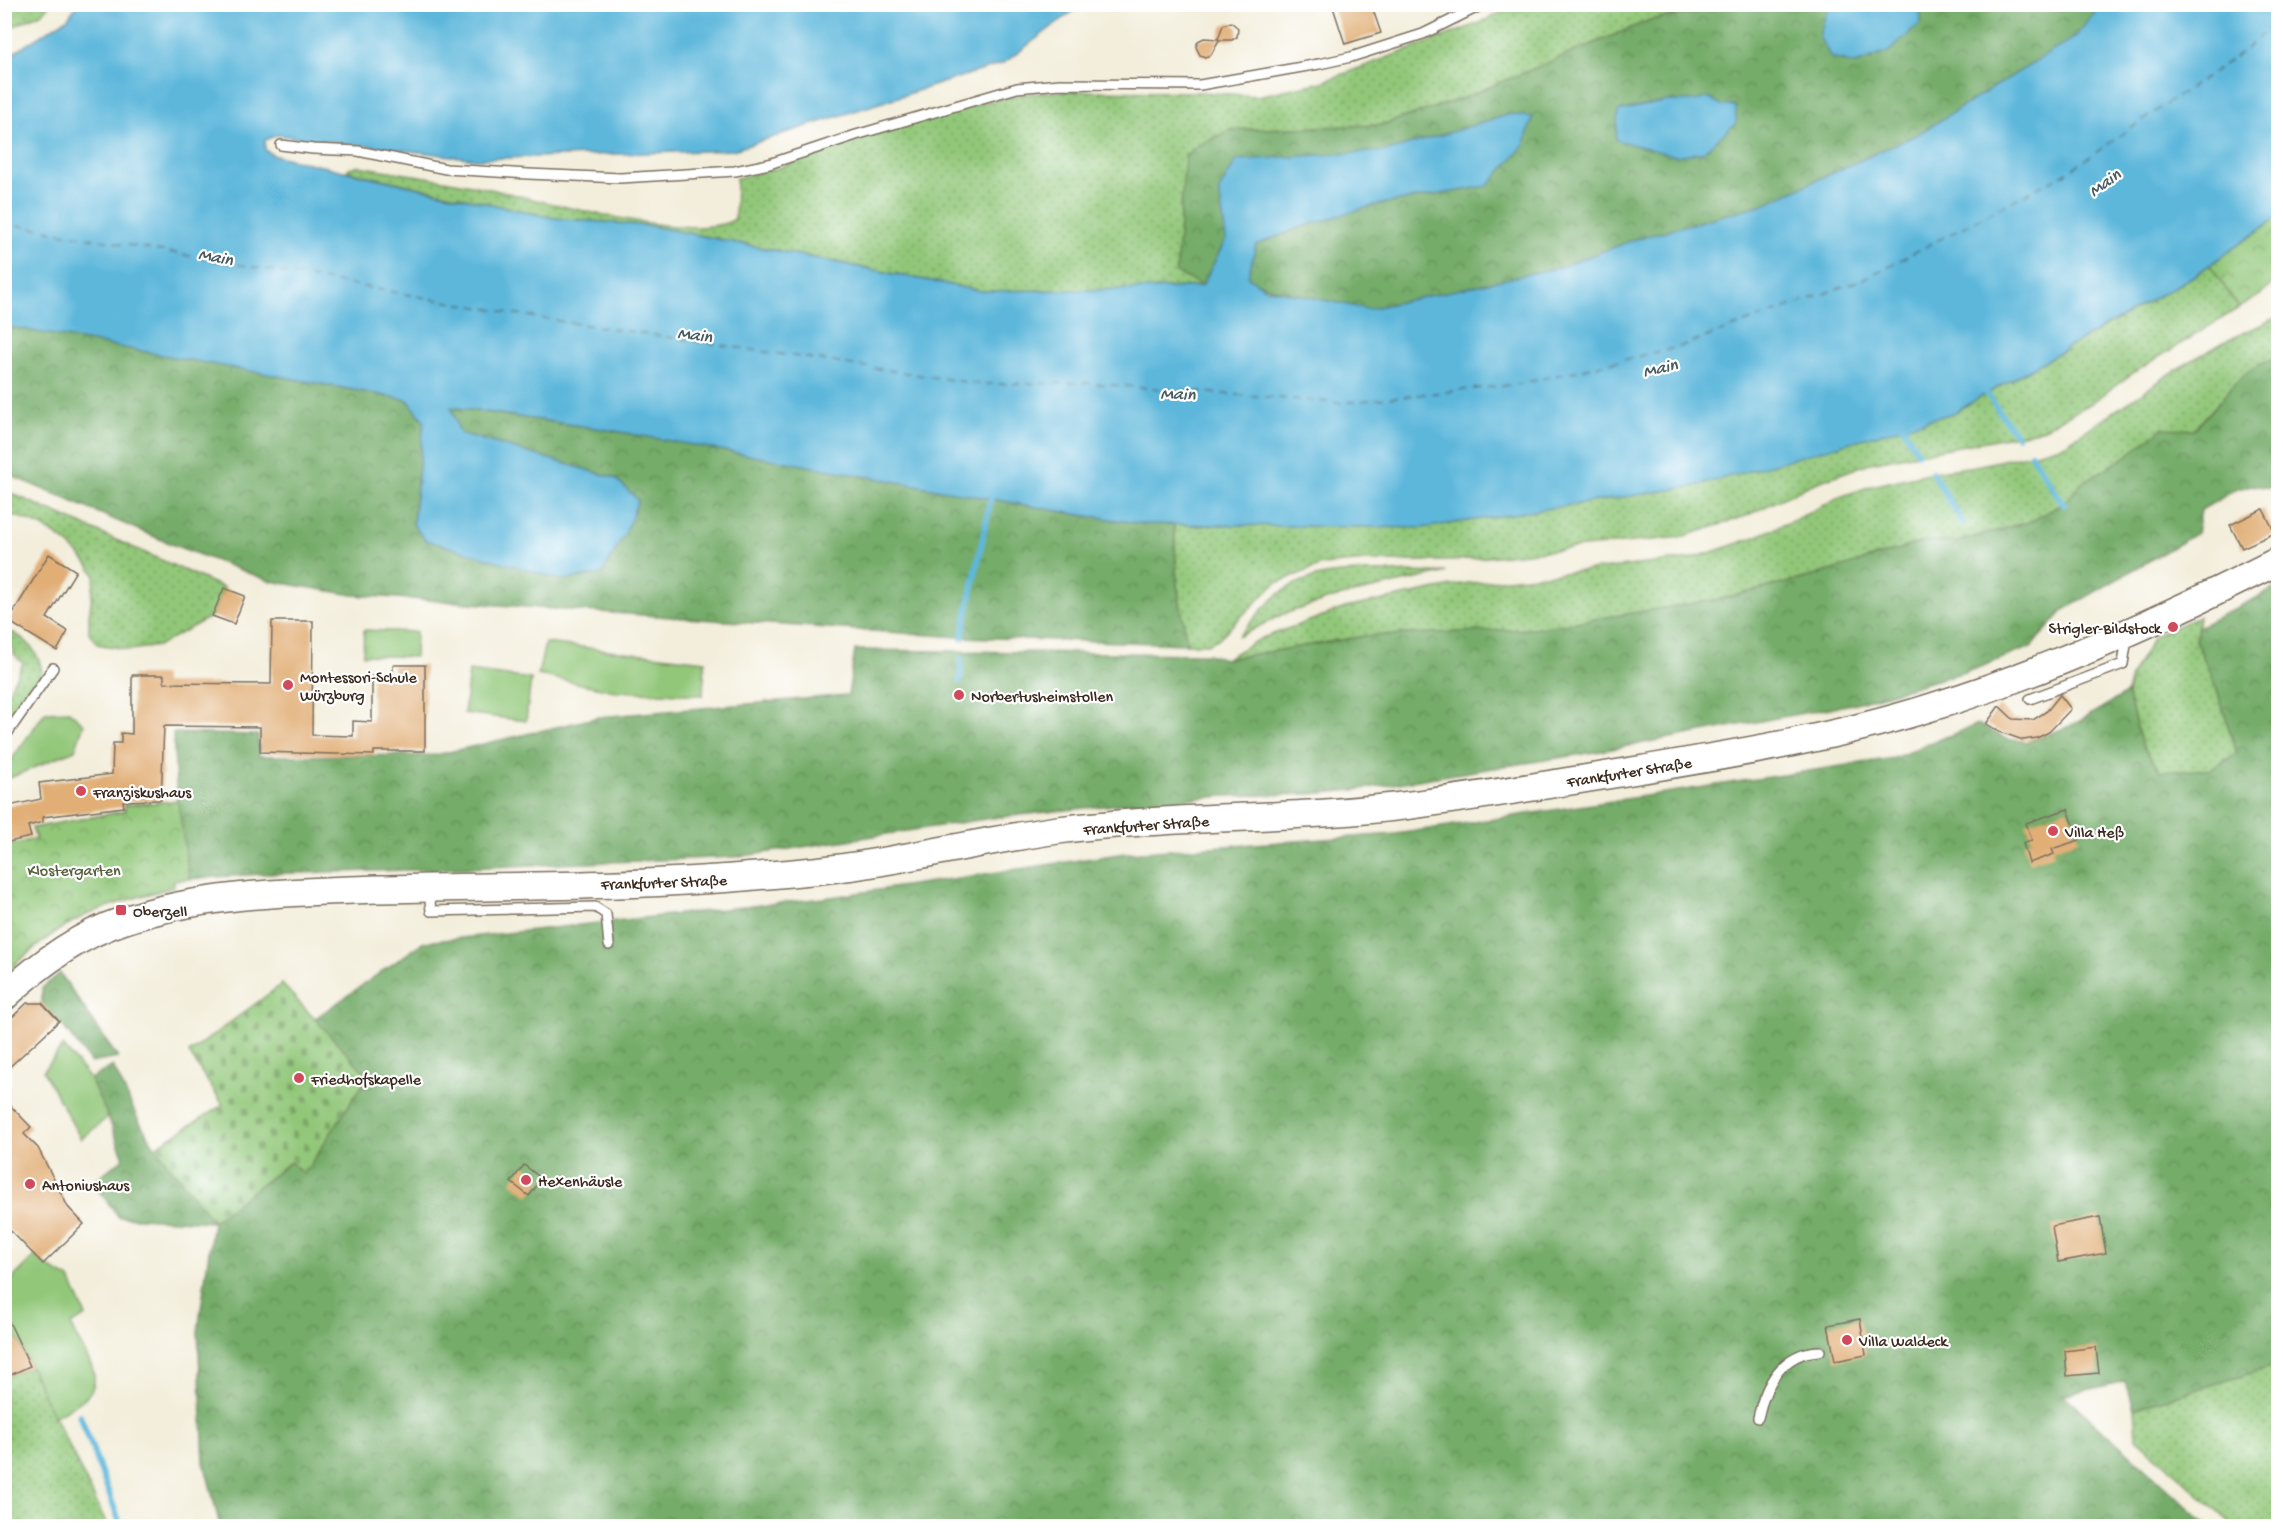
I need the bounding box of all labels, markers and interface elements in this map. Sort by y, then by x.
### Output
water label: Main [2085,165,2126,203]
water label: Main [196,245,235,272]
water label: Main [676,324,714,349]
water label: Main [1641,355,1680,384]
water label: Main [1160,384,1196,407]
marker: Strigler-Bildstock [2166,620,2180,634]
place label: Strigler-Bildstock [2049,621,2163,640]
place label: Montessori-Schule Würzburg [300,670,418,707]
marker: Montessori-Schule Würzburg [281,678,295,692]
marker: Norbertusheimstollen [952,688,966,702]
place label: Norbertusheimstollen [971,689,1113,708]
street label: Frankfurter Straße [1565,755,1694,794]
marker: Franziskushaus [74,784,88,798]
place label: Franziskushaus [92,785,192,804]
street label: Frankfurter Straße [1082,814,1211,841]
marker: Villa Heß [2046,824,2060,838]
place label: Villa Heß [2064,825,2124,844]
park label: Klostergarten [27,863,121,882]
street label: Frankfurter Straße [600,873,728,896]
marker: Oberzell [114,903,128,917]
place label: Oberzell [133,904,187,923]
marker: Friedhofskapelle [292,1071,306,1085]
place label: Friedhofskapelle [310,1072,422,1091]
marker: Hexenhäusle [519,1173,533,1187]
place label: Hexenhäusle [538,1174,623,1193]
marker: Antoniushaus [23,1177,37,1191]
place label: Antoniushaus [42,1178,130,1197]
marker: Villa Waldeck [1840,1333,1854,1347]
place label: Villa Waldeck [1858,1334,1949,1353]

